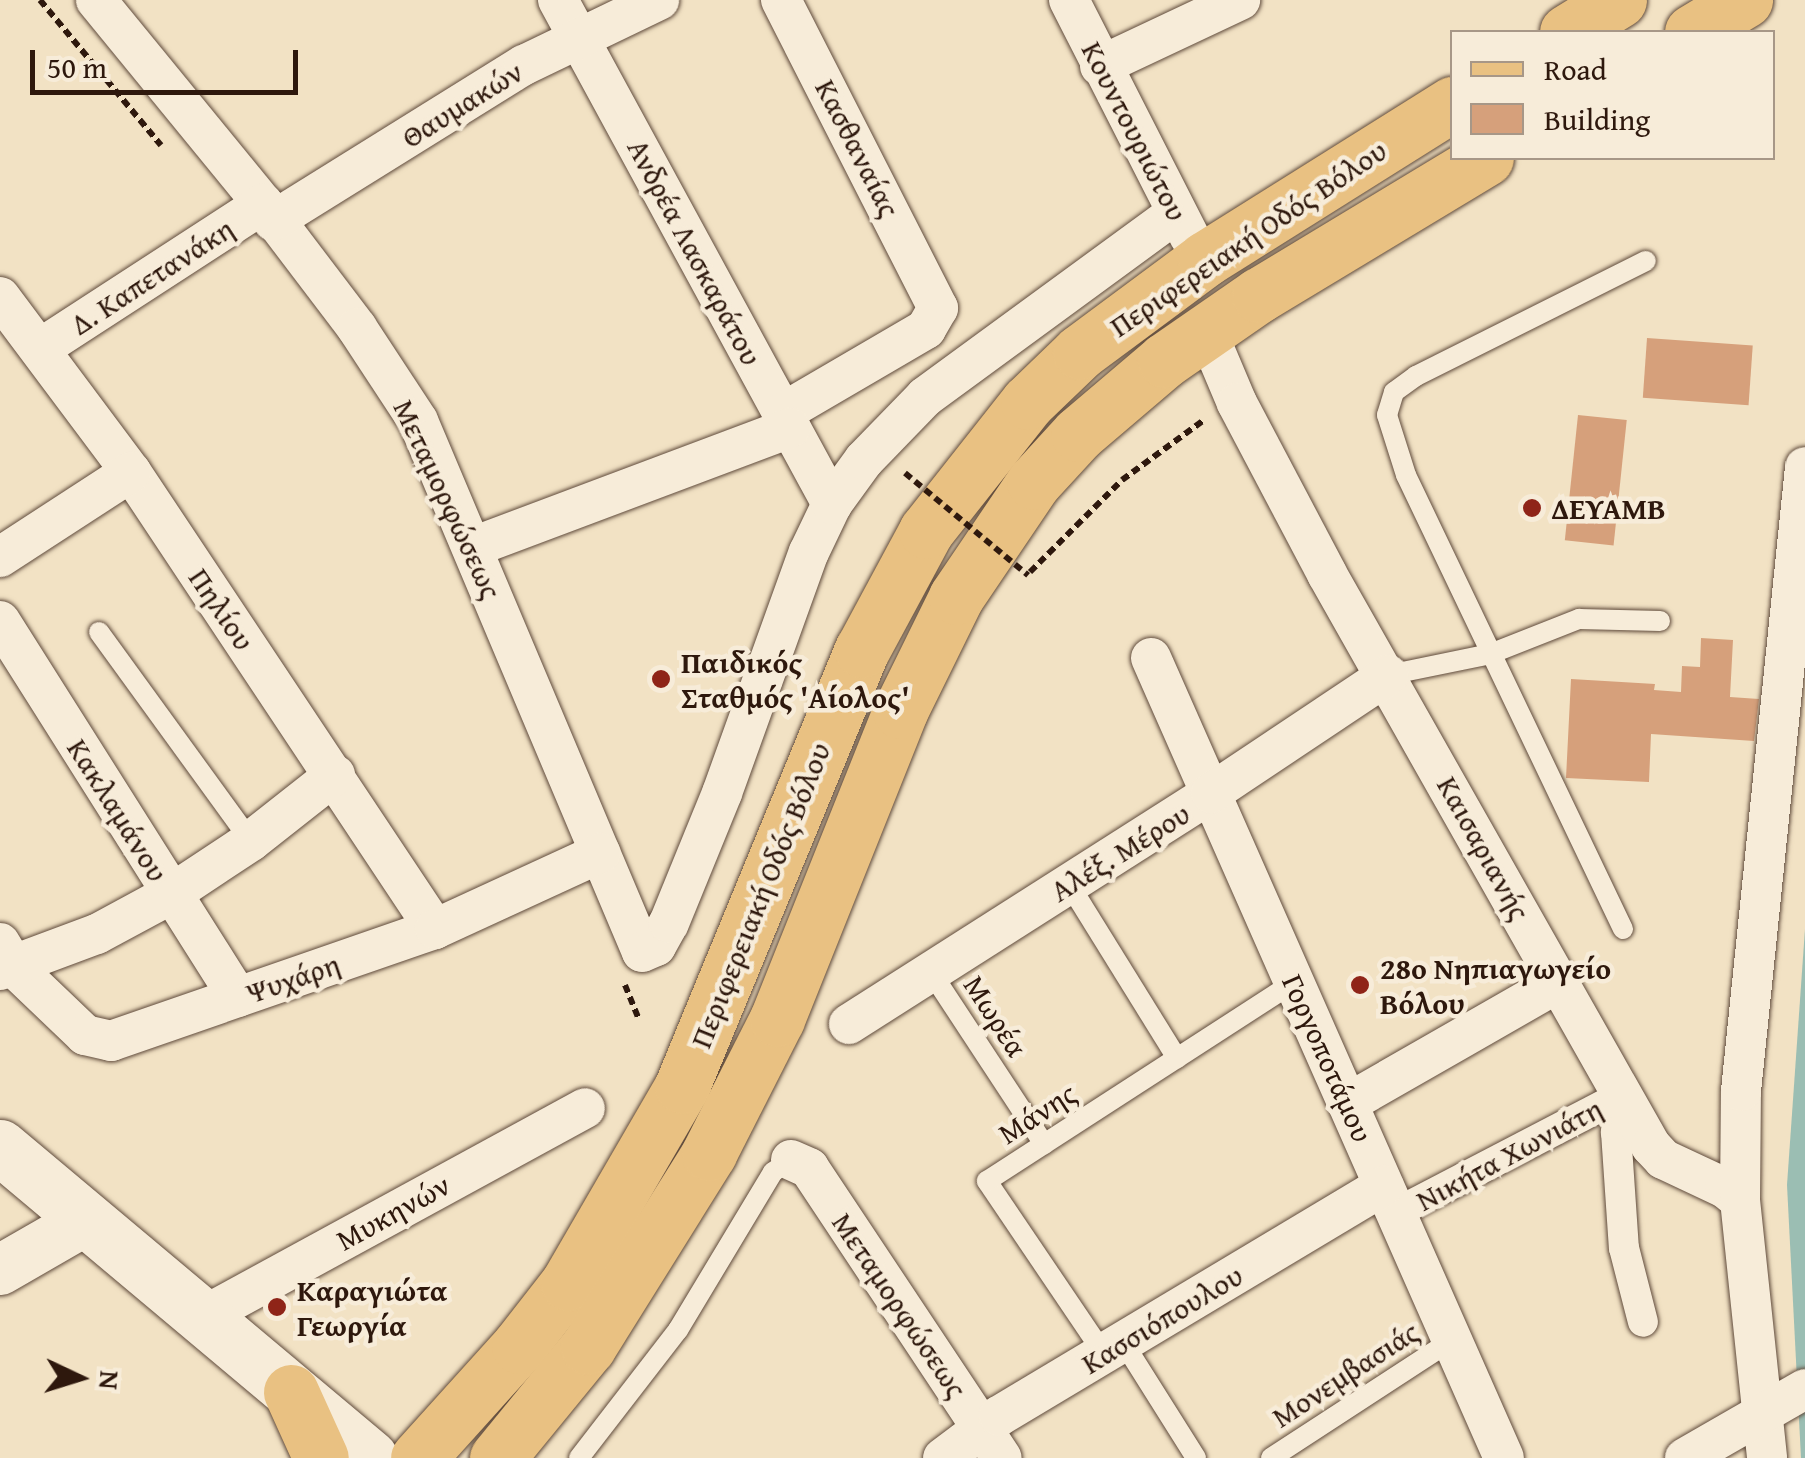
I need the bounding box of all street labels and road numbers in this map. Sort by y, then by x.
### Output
street label: Κουντουριώτου [1074,35,1196,227]
street label: Θαυμακών [395,53,529,155]
street label: Κασθαναίας [808,73,908,223]
street label: Περιφερειακή Οδός Βόλου [1103,132,1393,344]
street label: Ανδρέα Λασκαράτου [620,133,770,371]
street label: Δ. Καπετανάκη [64,210,240,342]
street label: Μεταμορφώσεως [386,394,510,604]
street label: Πηλίου [182,561,262,657]
street label: Κακλαμάνου [60,732,176,888]
street label: Περιφερειακή Οδός Βόλου [682,737,838,1053]
street label: Καισαριανής [1430,770,1538,926]
street label: Αλέξ. Μέρου [1044,795,1196,909]
street label: Ψυχάρη [241,945,345,1011]
street label: Γοργοποτάμου [1275,968,1381,1148]
street label: Μωρέα [956,969,1036,1063]
street label: Μάνης [991,1075,1083,1151]
street label: Νικήτα Χωνιάτη [1410,1090,1608,1218]
street label: Μυκηνών [330,1166,456,1258]
street label: Μεταμορφώσεως [825,1206,975,1404]
street label: Κασσιόπουλου [1075,1257,1249,1381]
street label: Μονεμβασιάς [1265,1313,1425,1435]

